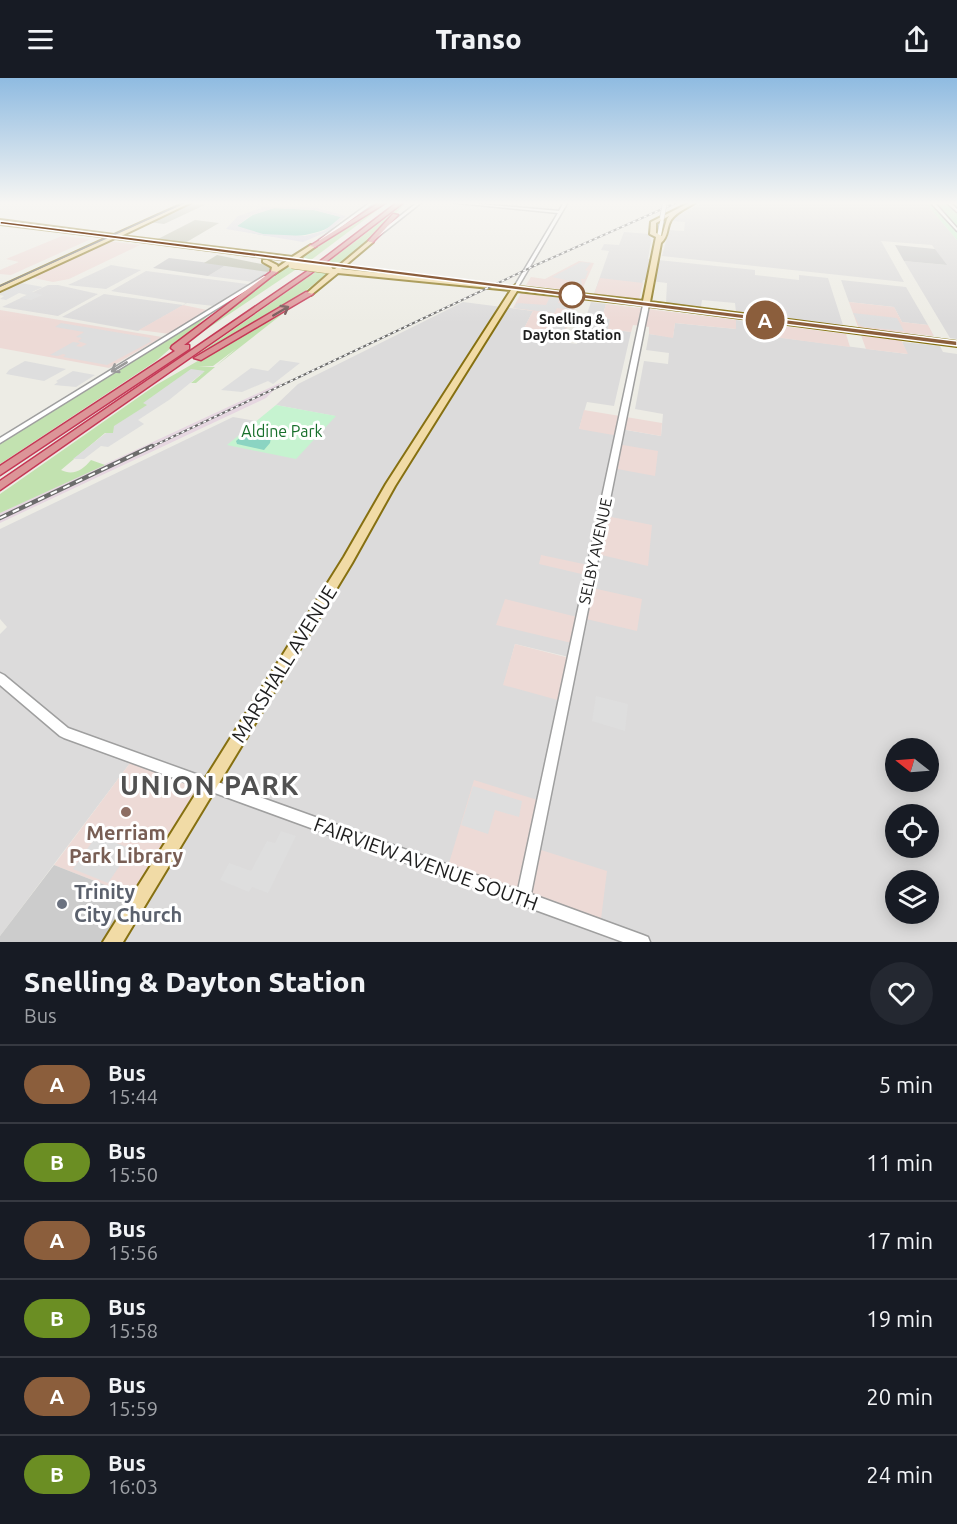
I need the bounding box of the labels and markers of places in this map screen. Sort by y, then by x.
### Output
marker: Snelling & Dayton Station [559,282,585,308]
place label: Snelling & Dayton Station [523,311,621,343]
marker: Merriam Park Library [119,805,133,819]
place label: Merriam Park Library [69,821,183,867]
place label: Trinity City Church [74,880,182,926]
marker: Trinity City Church [55,897,69,911]

